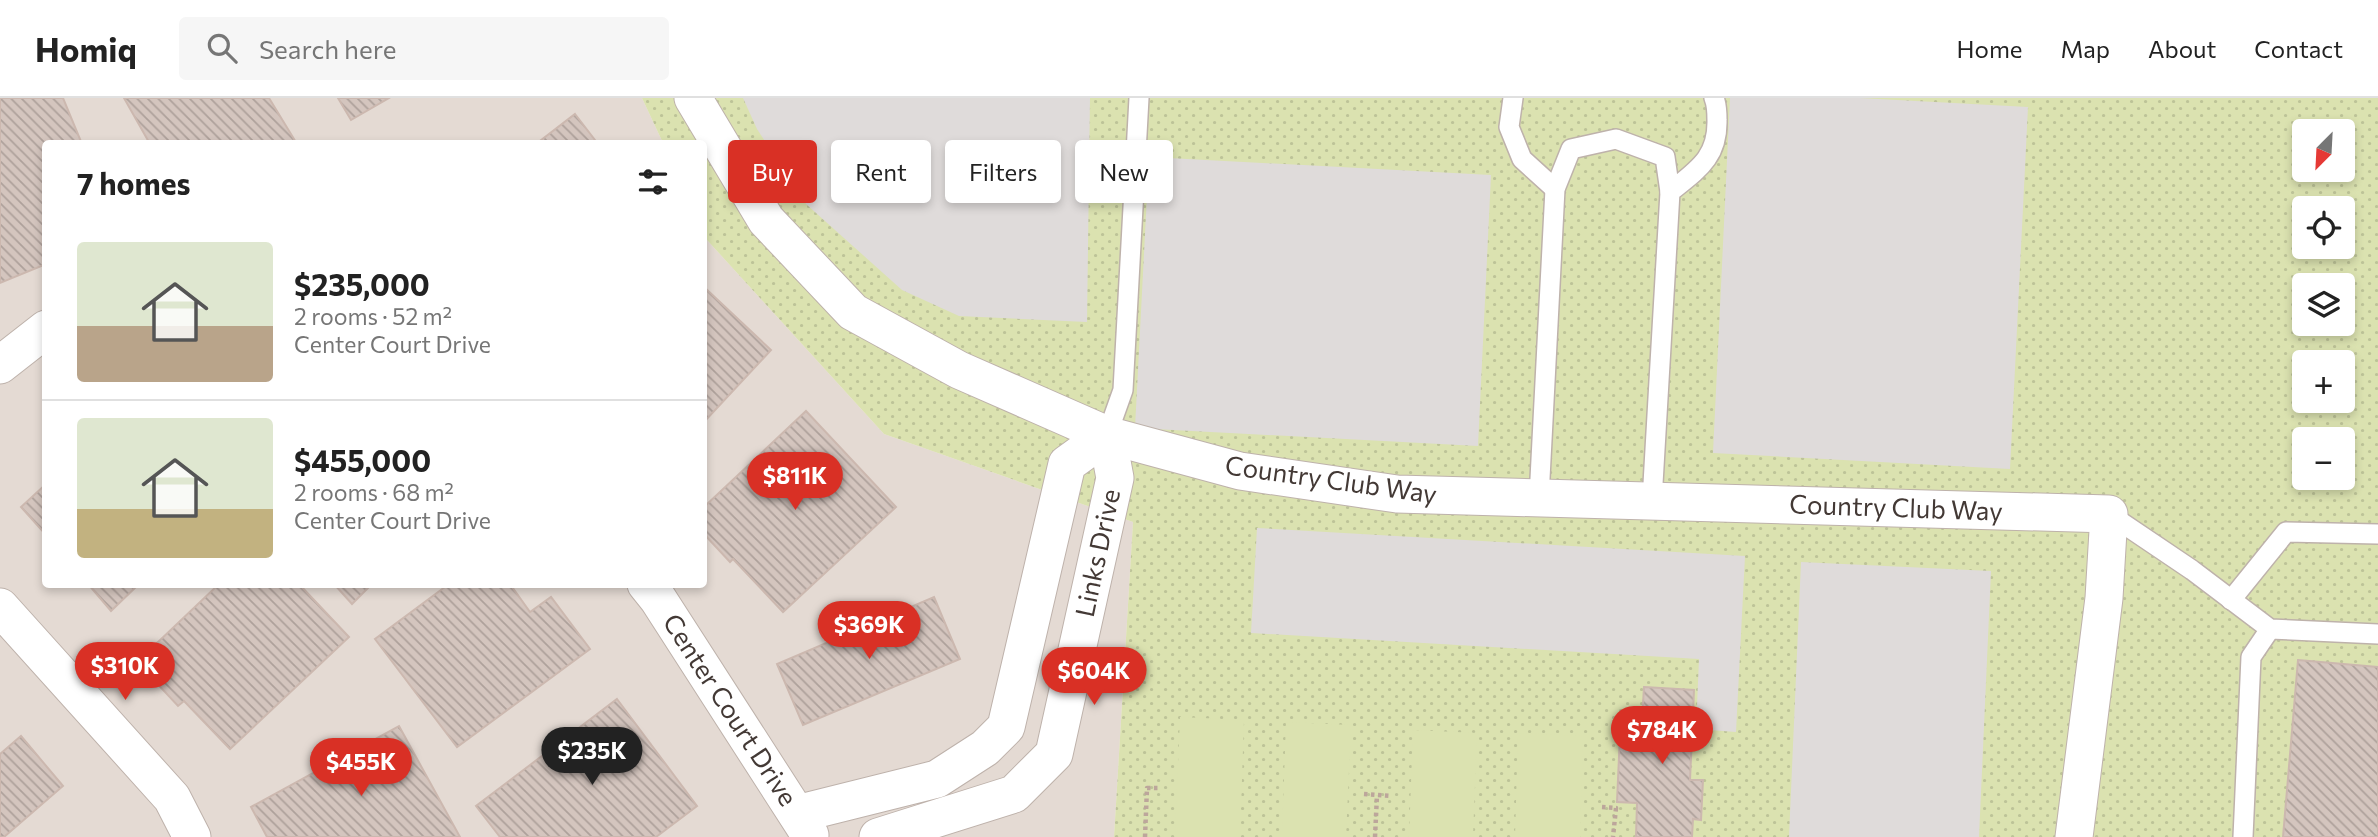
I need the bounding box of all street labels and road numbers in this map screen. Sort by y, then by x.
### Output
street label: Country Club Way [1223,448,1439,509]
street label: Links Drive [1068,486,1125,620]
street label: Country Club Way [1789,487,2003,526]
street label: Center Court Drive [658,607,805,811]

